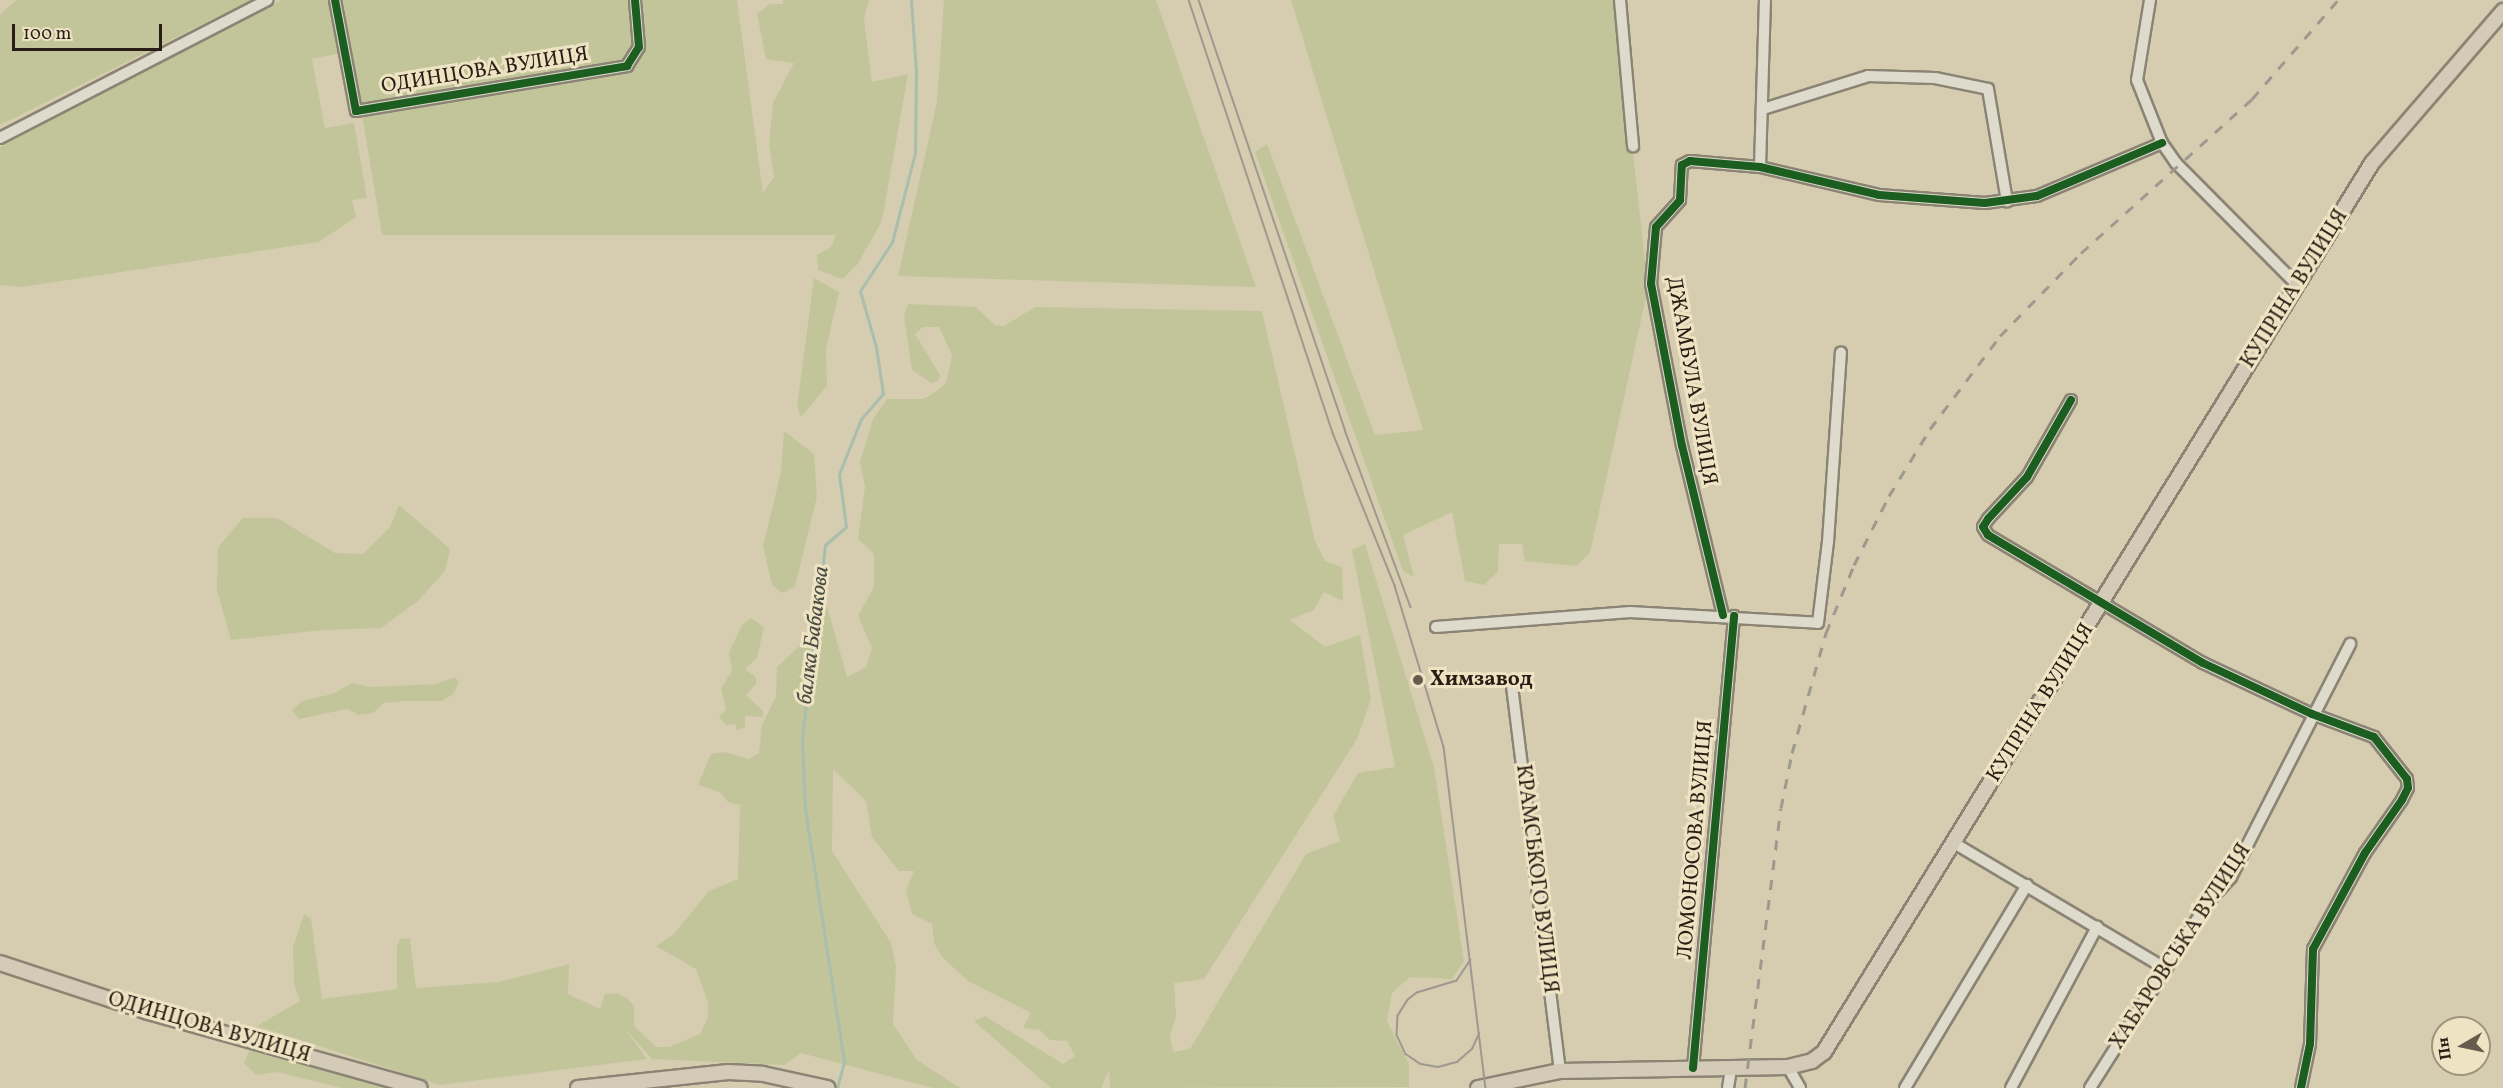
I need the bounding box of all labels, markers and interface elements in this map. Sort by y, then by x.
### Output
scale bar [15,12,165,50]
text: 100 m [23,22,72,47]
street label: ОДИНЦОВА ВУЛИЦЯ [380,42,590,100]
street label: КУПРІНА ВУЛИЦЯ [2236,205,2354,373]
street label: ДЖАМБУЛА ВУЛИЦЯ [1660,275,1722,487]
water label: балка Бабакова [792,565,836,705]
street label: КУПРІНА ВУЛИЦЯ [1982,619,2100,787]
place label: Химзавод [1430,667,1533,693]
marker: Химзавод [1411,673,1425,687]
street label: ЛОМОНОСОВА ВУЛИЦЯ [1673,719,1719,961]
street label: КРАМСЬКОГО ВУЛИЦЯ [1509,763,1563,995]
street label: ХАБАРОВСЬКА ВУЛИЦЯ [2105,839,2257,1055]
street label: ОДИНЦОВА ВУЛИЦЯ [105,987,313,1069]
north arrow [2431,1016,2491,1076]
text: Пн [2433,1036,2458,1061]

